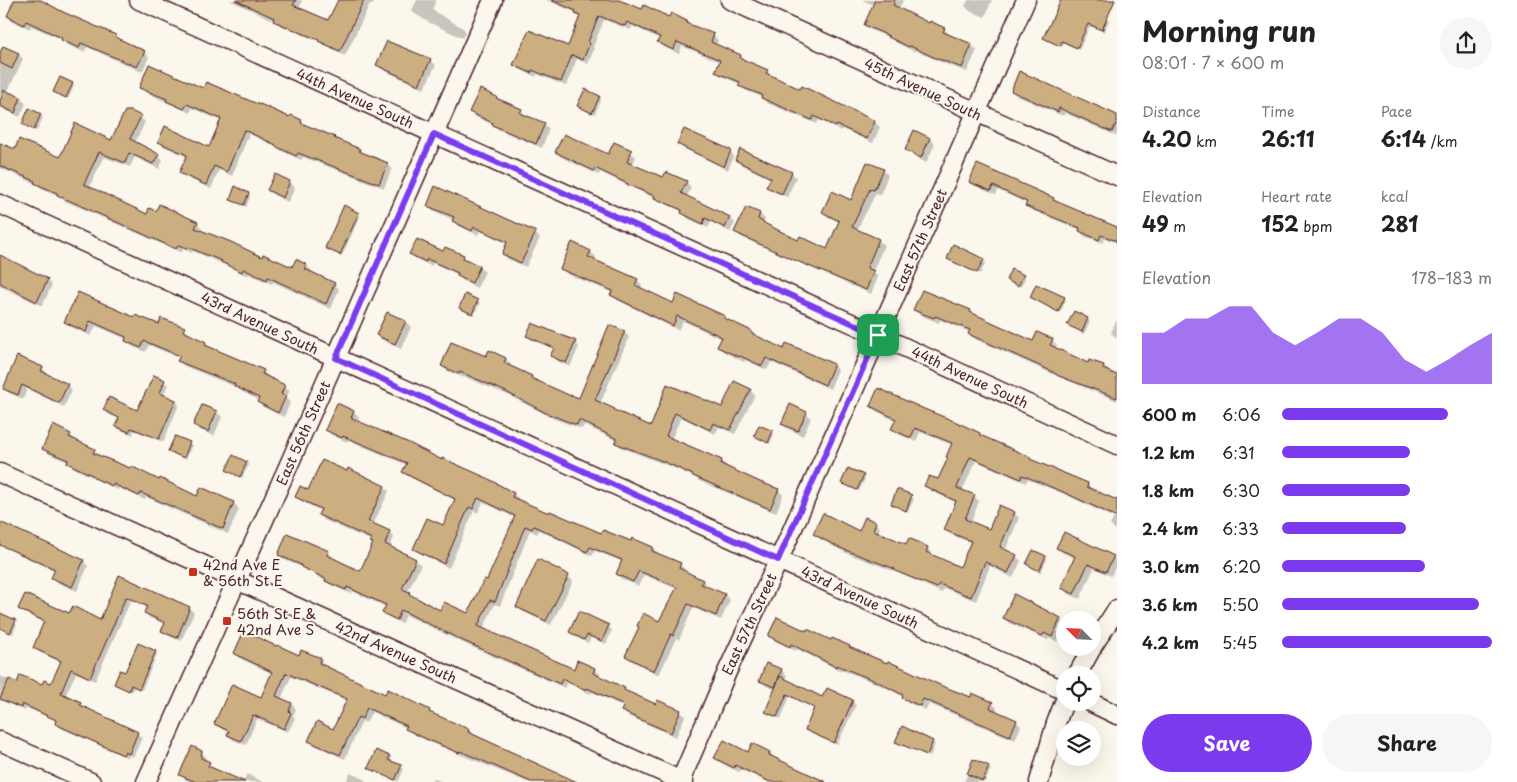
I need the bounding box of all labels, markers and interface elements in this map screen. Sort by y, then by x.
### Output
text: Morning run [1142,9,1316,52]
button: share [1440,17,1492,69]
text: 08:01 · 7 × 600 m [1142,50,1284,74]
street label: 45th Avenue South [861,53,985,125]
street label: 44th Avenue South [293,63,417,133]
text: Distance [1142,101,1201,122]
text: Time [1261,101,1294,122]
text: Pace [1381,101,1412,122]
text: 4.20 [1142,122,1191,154]
text: 26:11 [1261,122,1315,154]
text: 6:14 [1381,122,1426,154]
text: km [1191,131,1217,152]
text: /km [1426,131,1457,152]
street label: East 57th Street [888,185,952,295]
text: Elevation [1142,186,1202,207]
text: Heart rate [1261,186,1332,207]
text: kcal [1381,186,1409,207]
text: 49 [1142,207,1169,239]
text: 152 [1261,207,1299,239]
text: 281 [1381,207,1418,239]
text: m [1169,216,1186,237]
text: bpm [1299,216,1332,237]
text: Elevation [1142,265,1211,289]
text: 178–183 m [1411,265,1492,289]
street label: 43rd Avenue South [198,287,322,359]
pin [857,314,899,356]
icon: arrive [864,321,892,349]
street label: 44th Avenue South [908,341,1032,413]
street label: East 56th Street [271,377,336,488]
text: 600 m [1142,402,1196,426]
text: 6:06 [1222,402,1261,426]
text: 1.2 km [1142,440,1195,464]
text: 6:31 [1222,440,1255,464]
text: 1.8 km [1142,478,1194,502]
text: 6:30 [1222,478,1260,502]
text: 2.4 km [1142,516,1198,540]
text: 6:33 [1222,516,1259,540]
place label: 42nd Ave E & 56th St E [203,554,283,591]
text: 3.0 km [1142,554,1199,578]
text: 6:20 [1222,554,1261,578]
street label: 43rd Avenue South [798,561,922,633]
marker: 42nd Ave E & 56th St E [187,566,199,578]
street label: East 57th Street [716,569,782,678]
text: 3.6 km [1142,592,1198,616]
text: 5:50 [1222,592,1259,616]
place label: 56th St E & 42nd Ave S [237,603,316,640]
north arrow [1056,611,1101,656]
map controls [1056,611,1101,766]
marker: 56th St E & 42nd Ave S [221,615,233,627]
street label: 42nd Avenue South [332,616,460,688]
text: 4.2 km [1142,630,1199,654]
text: 5:45 [1222,630,1257,654]
button: locate [1056,666,1101,711]
button: Save [1142,714,1312,772]
button: Share [1322,714,1492,772]
button: layers [1056,721,1101,766]

